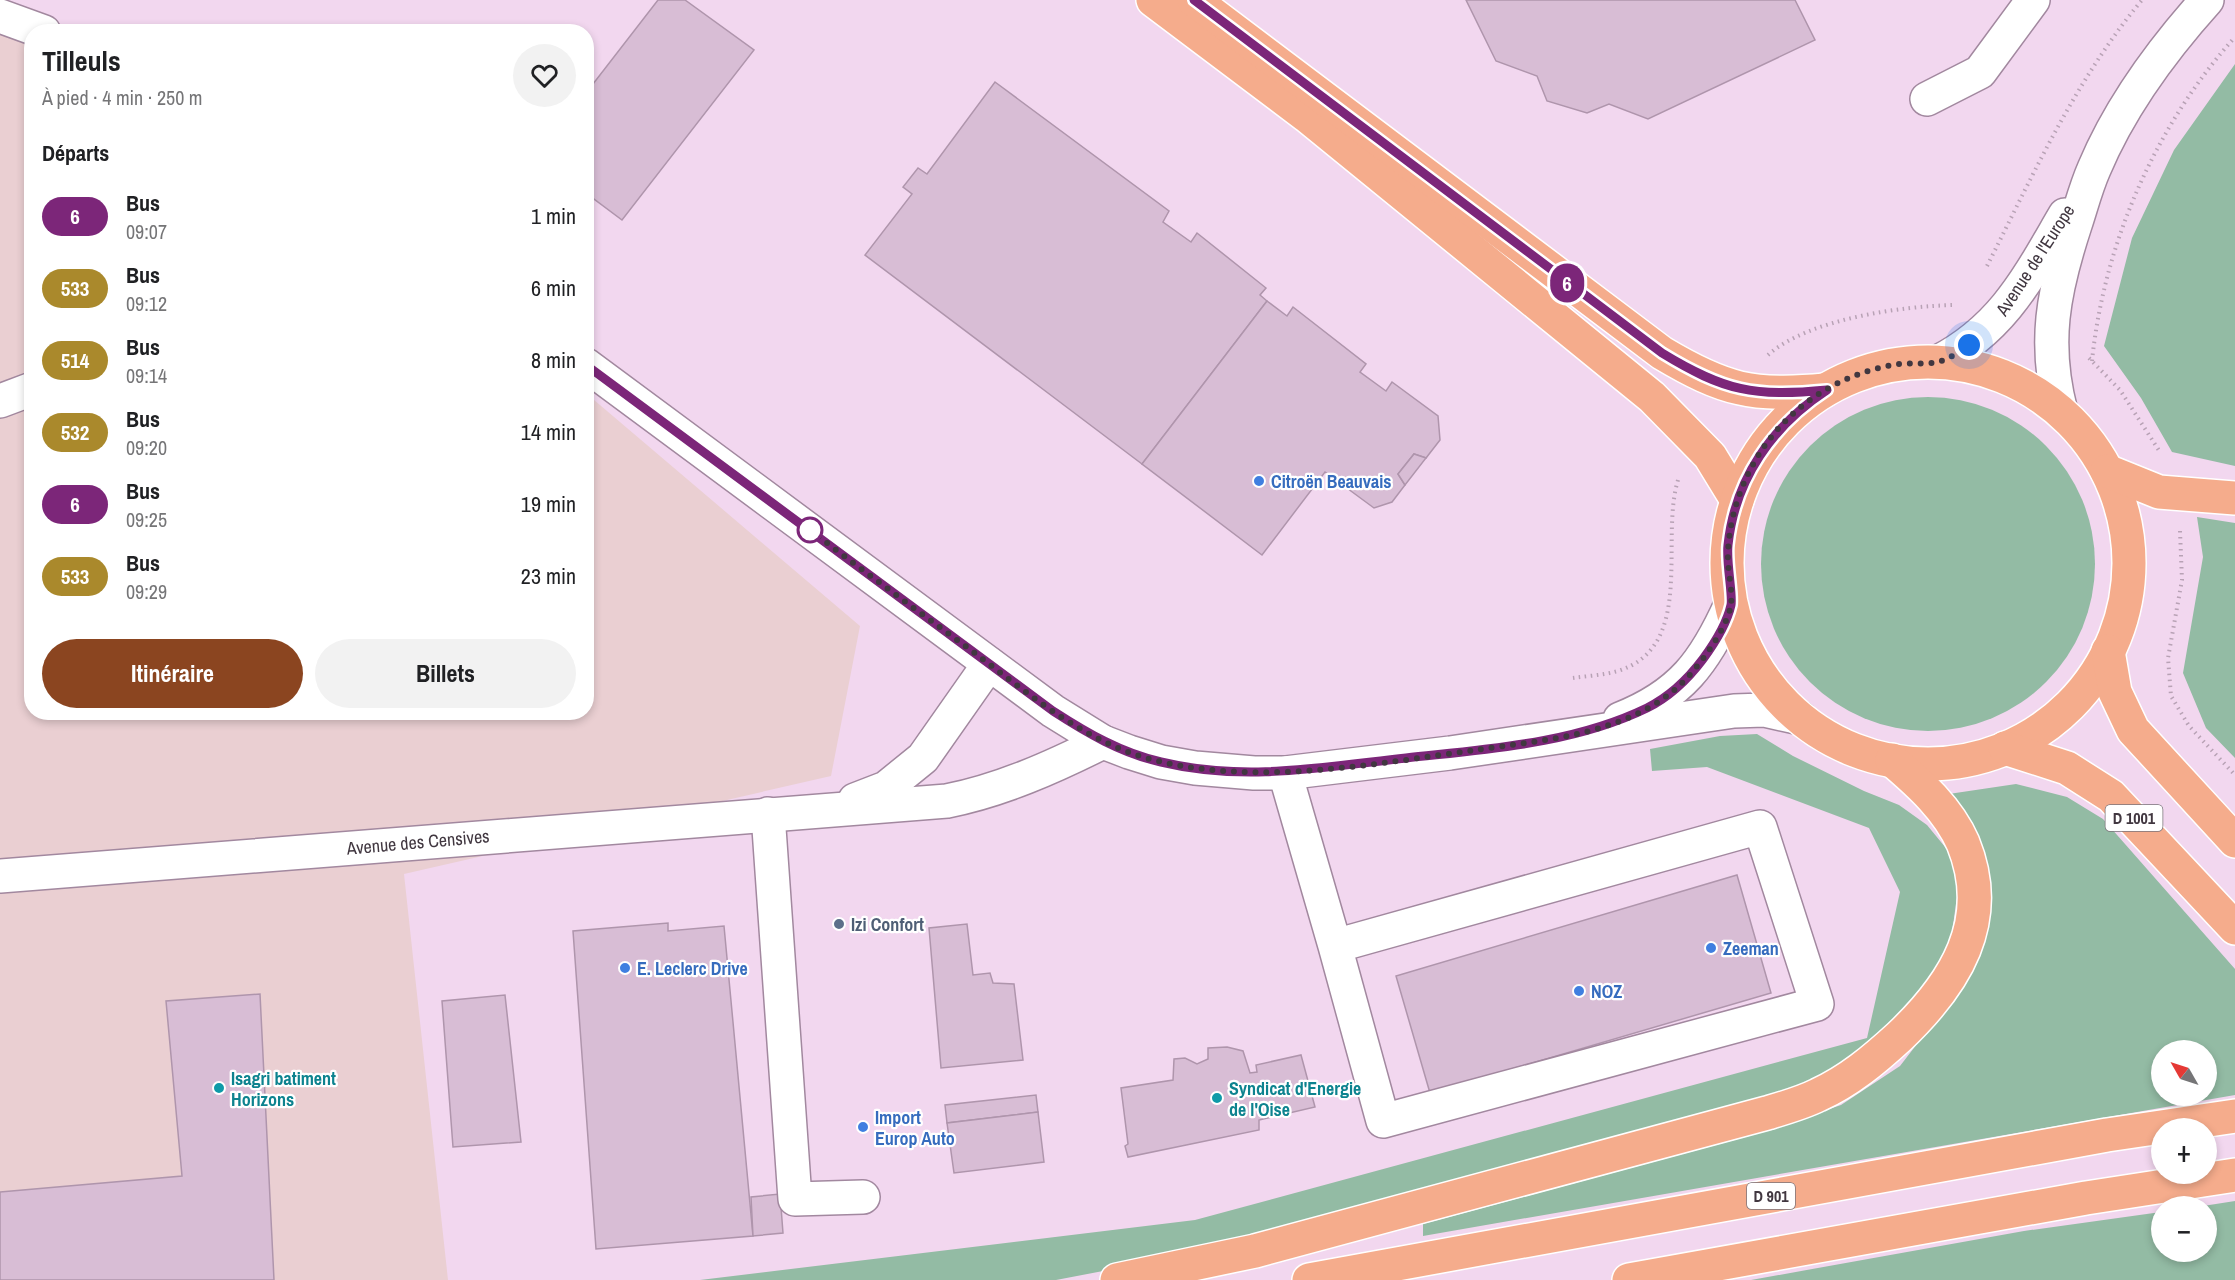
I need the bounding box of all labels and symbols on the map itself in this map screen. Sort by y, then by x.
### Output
street label: Avenue de l'Europe [1989,199,2080,321]
line badge: 6 [1548,264,1586,302]
your location [1954,330,1984,360]
place label: Citroën Beauvais [1271,469,1392,494]
marker: Citroën Beauvais [1252,474,1266,488]
unlabelled marker [797,517,823,543]
road number: D 1001 [2106,805,2162,831]
street label: Avenue des Censives [345,823,490,861]
place label: Izi Confort [851,912,924,937]
marker: Izi Confort [832,917,846,931]
place label: Zeeman [1723,936,1779,961]
marker: Zeeman [1704,941,1718,955]
place label: E. Leclerc Drive [637,956,748,981]
marker: E. Leclerc Drive [618,961,632,975]
place label: NOZ [1591,979,1622,1004]
marker: NOZ [1572,984,1586,998]
north arrow [2151,1040,2217,1106]
place label: Isagri batiment Horizons [231,1066,336,1112]
place label: Syndicat d'Energie de l'Oise [1229,1076,1361,1122]
marker: Isagri batiment Horizons [212,1081,226,1095]
marker: Syndicat d'Energie de l'Oise [1210,1091,1224,1105]
place label: Import Europ Auto [875,1105,955,1151]
marker: Import Europ Auto [856,1120,870,1134]
road number: D 901 [1747,1183,1795,1209]

